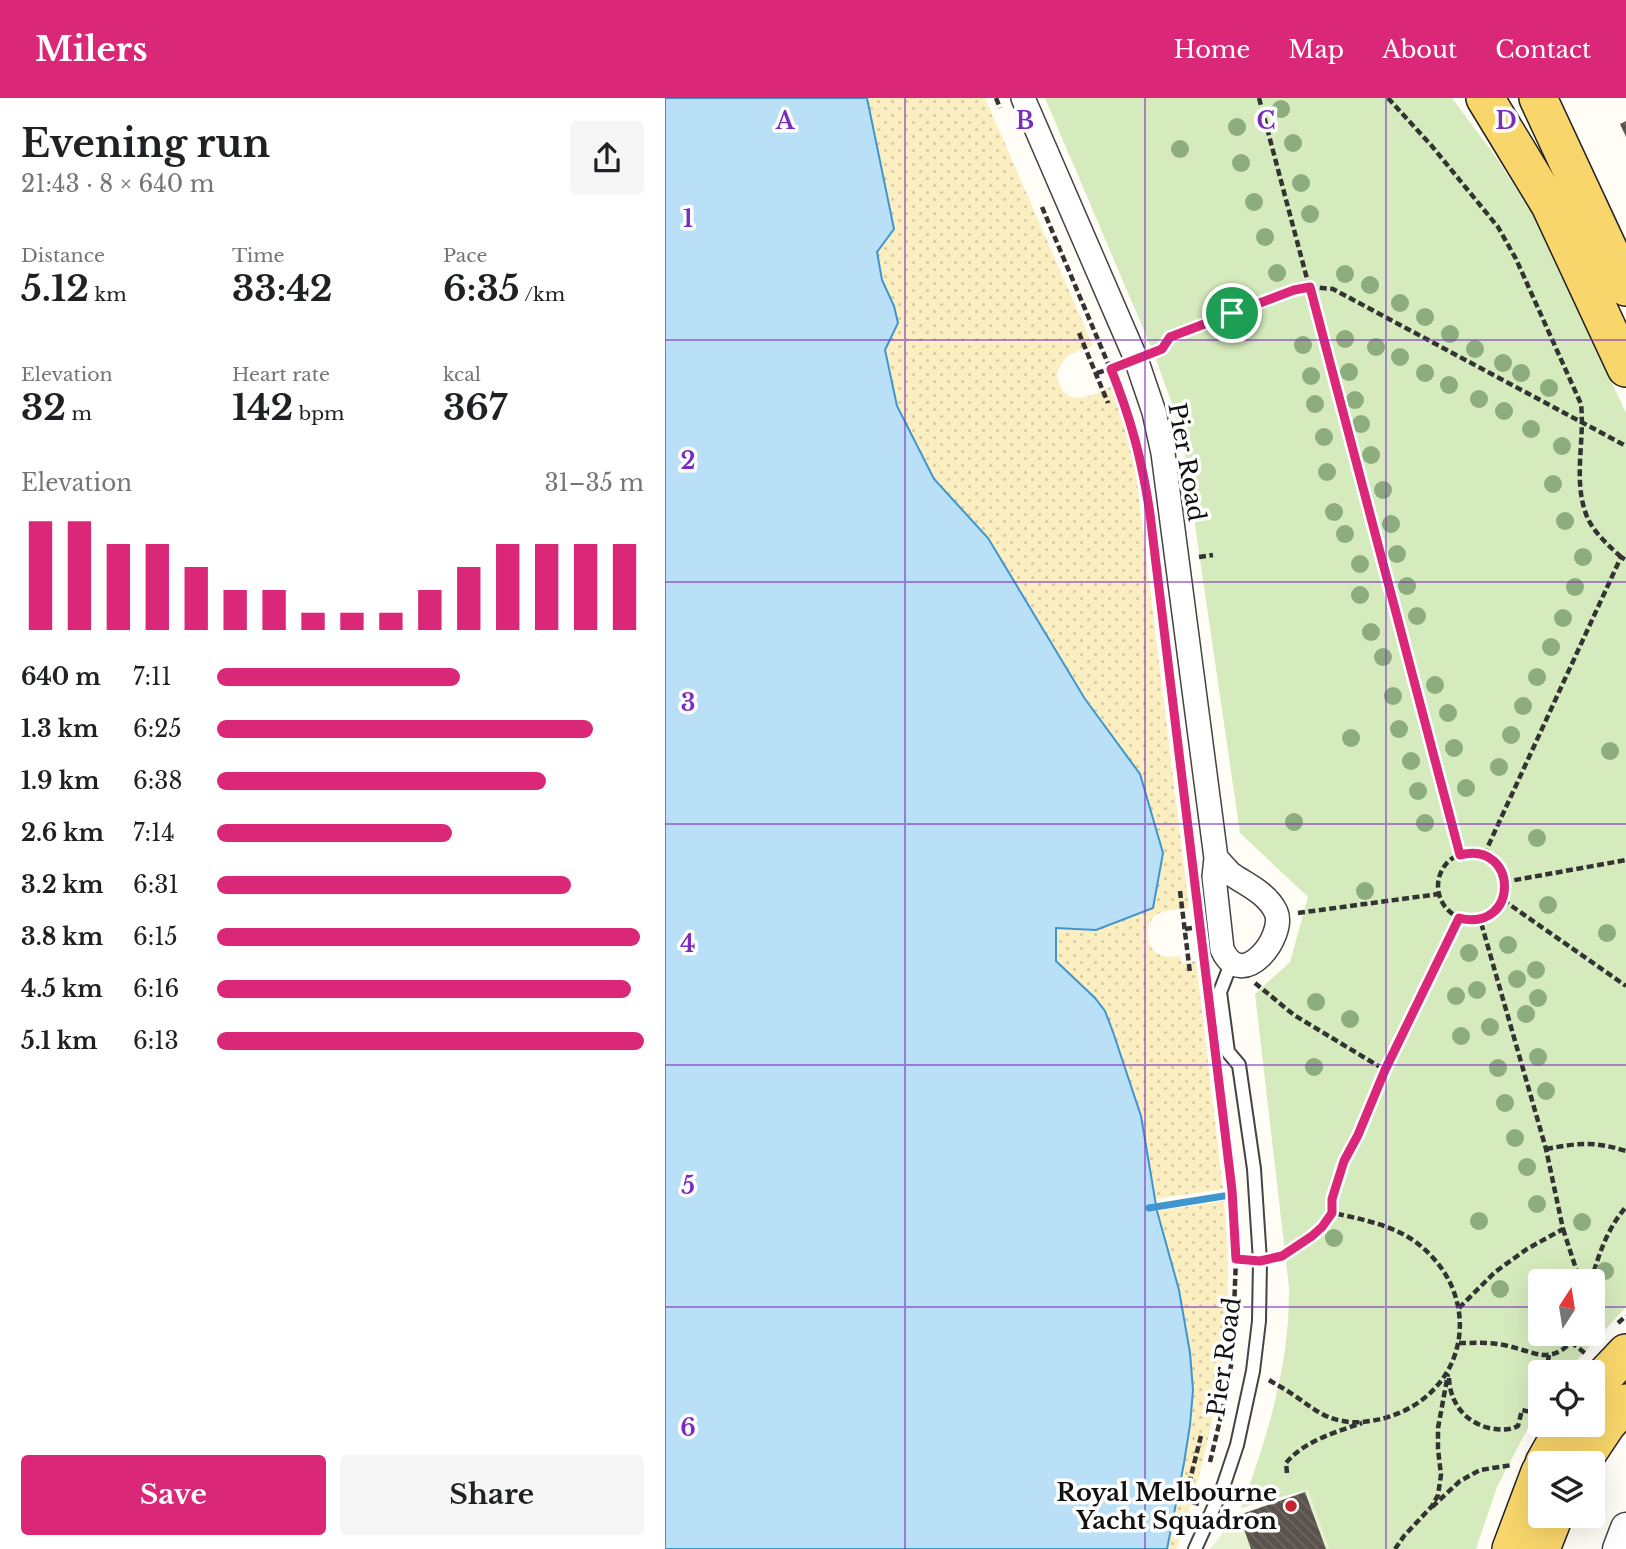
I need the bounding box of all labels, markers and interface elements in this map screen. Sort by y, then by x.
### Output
text: Milers [35,29,148,70]
text: Home [1174,35,1250,64]
text: Map [1288,35,1344,64]
text: About [1382,35,1457,64]
text: Contact [1495,35,1591,64]
text: A [775,107,796,135]
text: B [1016,107,1034,135]
text: C [1257,107,1275,135]
text: D [1495,107,1517,135]
text: Evening run [21,120,270,167]
button: share [570,121,644,195]
text: 21:43 · 8 × 640 m [21,170,214,198]
text: 1 [683,205,693,233]
text: Distance [21,244,105,267]
text: Time [232,244,284,267]
text: Pace [443,244,487,267]
text: 5.12 [21,267,89,310]
text: 33:42 [232,267,333,310]
text: 6:35 [443,267,520,310]
text: km [89,283,127,306]
text: /km [520,283,565,306]
pin [1202,283,1262,343]
icon: arrive [1213,294,1251,332]
text: Elevation [21,363,113,386]
text: Heart rate [232,363,330,386]
text: kcal [443,363,481,386]
text: 32 [21,386,66,429]
text: 142 [232,386,293,429]
text: 367 [443,386,507,429]
street label: Pier Road [1162,400,1212,524]
text: m [66,402,92,425]
text: bpm [293,402,344,425]
text: 2 [681,447,695,475]
text: Elevation [21,469,132,497]
text: 31–35 m [544,469,644,497]
text: 640 m [21,663,101,691]
text: 7:11 [133,663,172,691]
text: 3 [681,689,695,717]
text: 1.3 km [21,715,99,743]
text: 6:25 [133,715,182,743]
text: 1.9 km [21,767,99,795]
text: 6:38 [133,767,182,795]
text: 2.6 km [21,819,104,847]
text: 7:14 [133,819,175,847]
text: 3.2 km [21,871,103,899]
text: 6:31 [133,871,179,899]
text: 3.8 km [21,923,103,951]
text: 6:15 [133,923,178,951]
text: 4 [680,930,696,958]
text: 4.5 km [21,975,103,1003]
text: 6:16 [133,975,179,1003]
text: 5.1 km [21,1027,98,1055]
text: 6:13 [133,1027,179,1055]
text: 5 [681,1172,695,1200]
north arrow [1528,1269,1605,1346]
map controls [1528,1269,1605,1528]
street label: Pier Road [1201,1296,1247,1418]
button: locate [1528,1360,1605,1437]
text: 6 [680,1414,696,1442]
button: layers [1528,1451,1605,1528]
button: Save [21,1455,326,1535]
button: Share [340,1455,644,1535]
place label: Royal Melbourne Yacht Squadron [1057,1478,1278,1535]
marker: Royal Melbourne Yacht Squadron [1283,1498,1299,1514]

